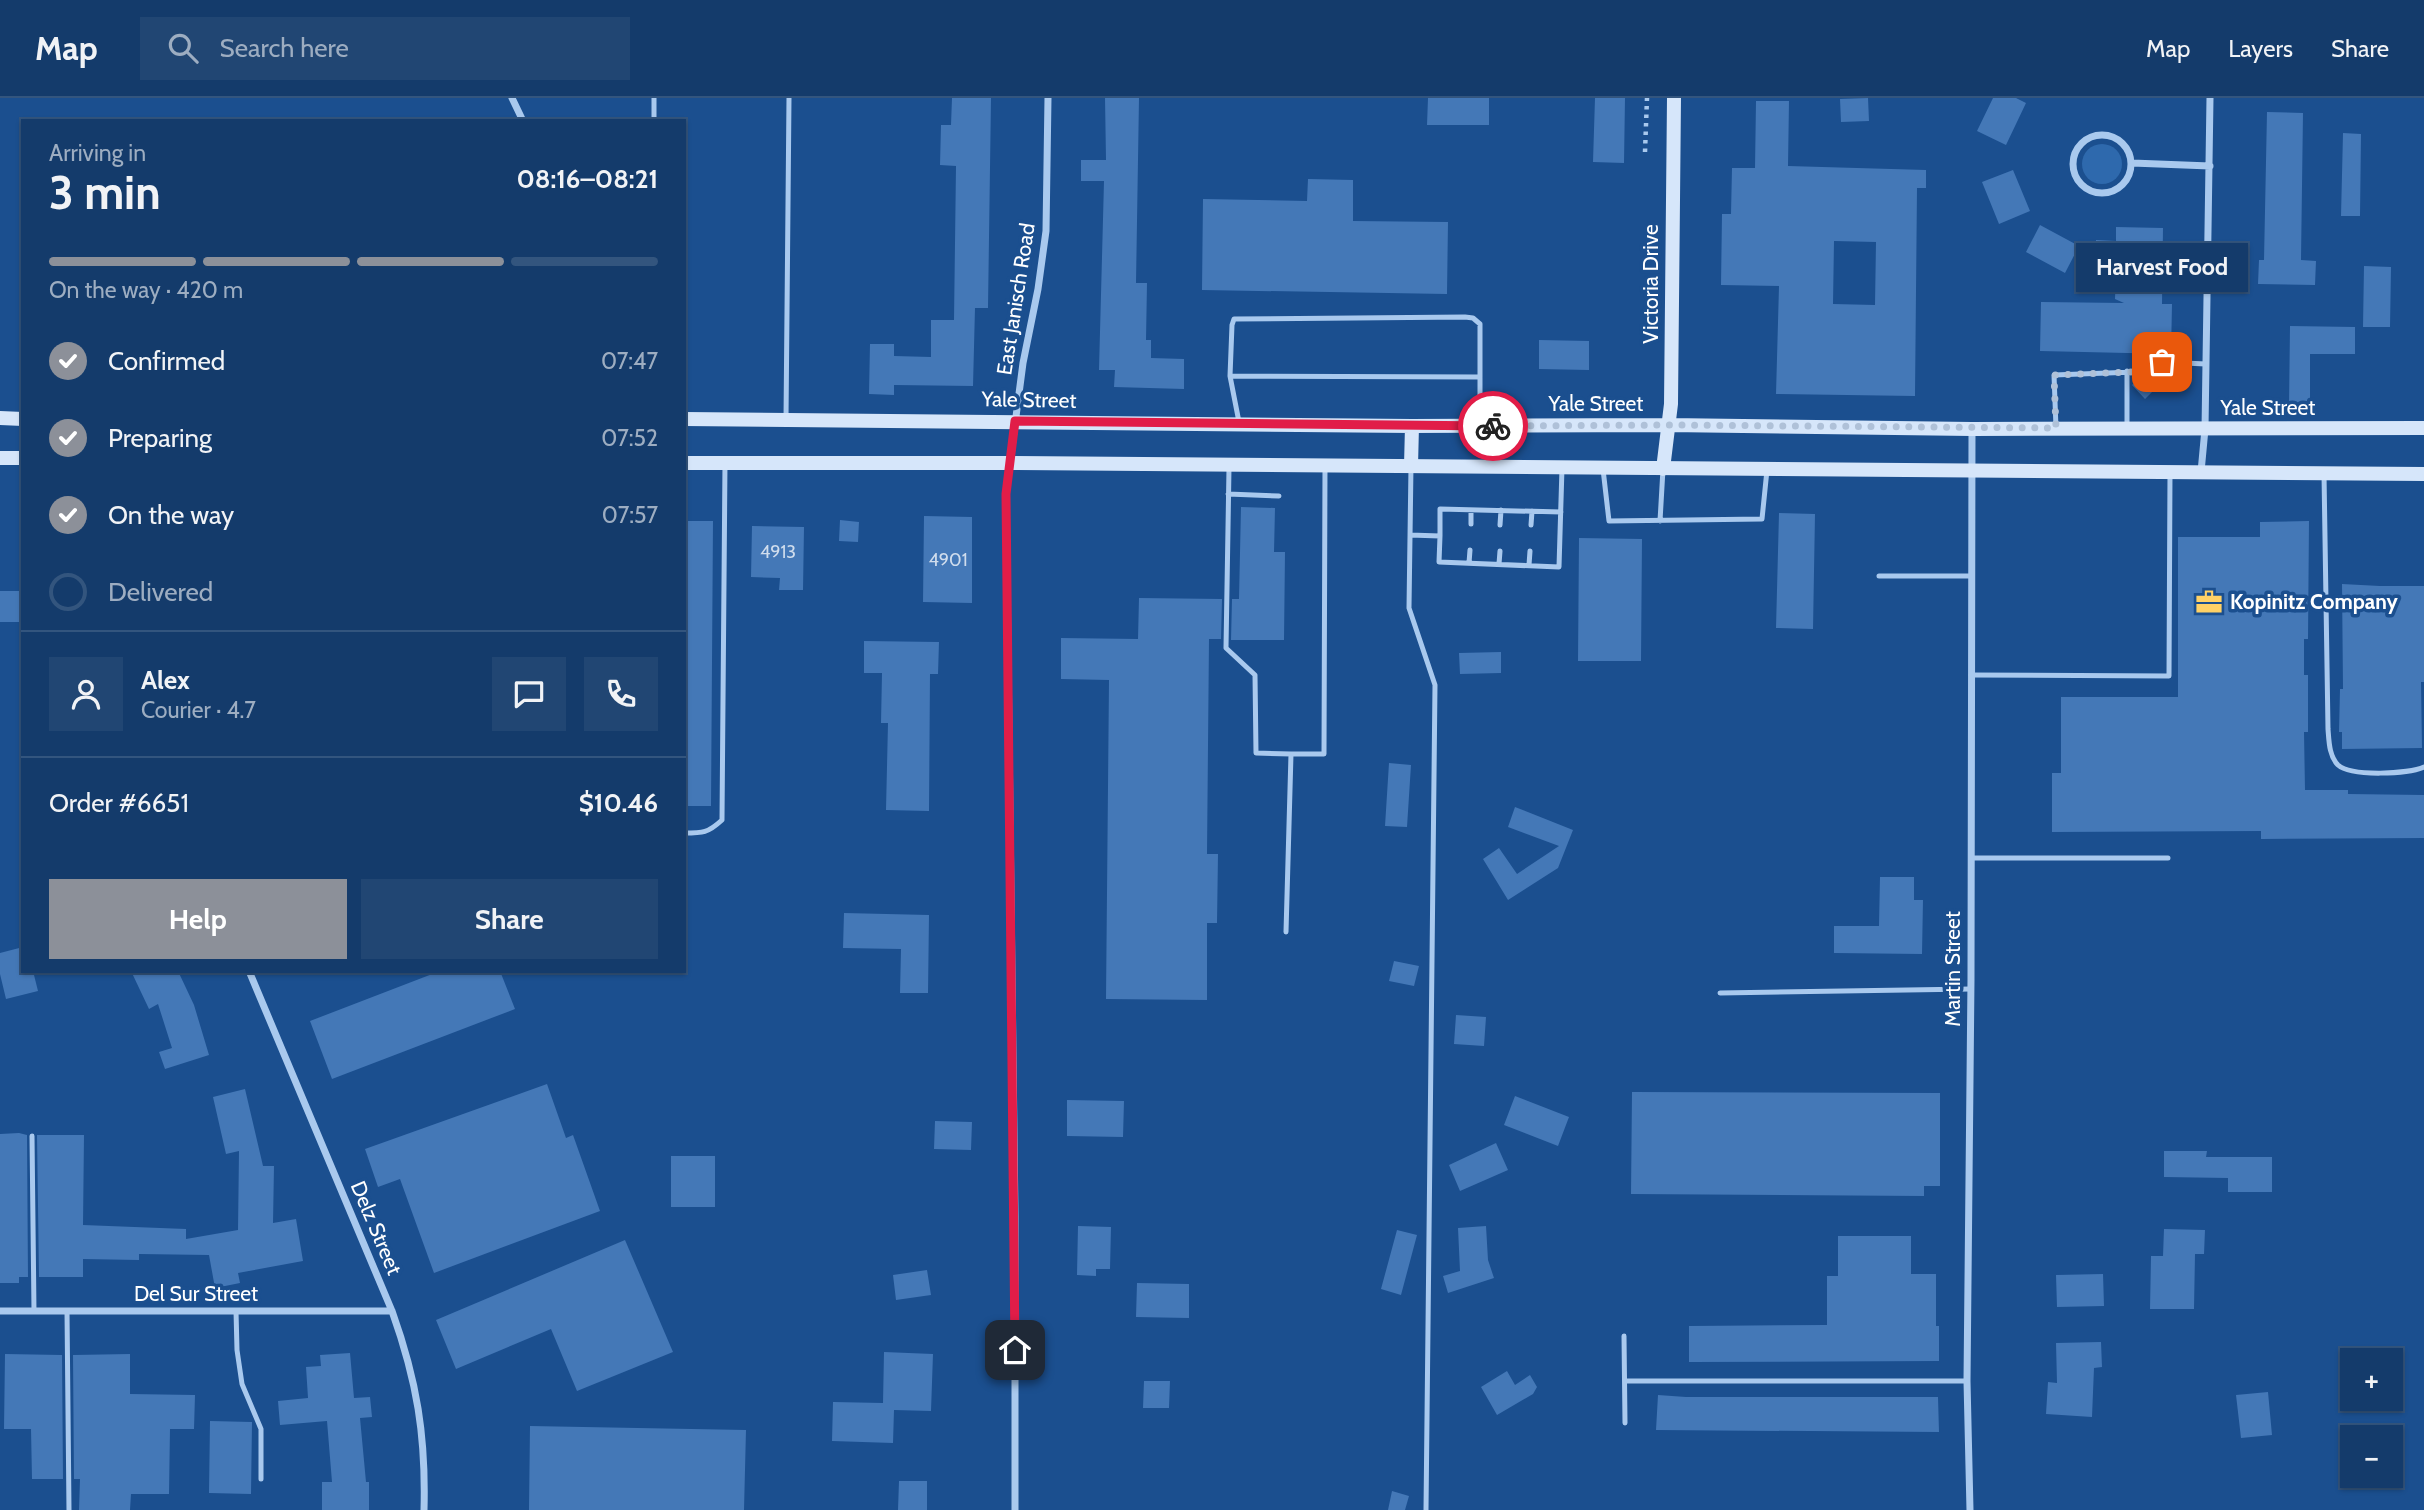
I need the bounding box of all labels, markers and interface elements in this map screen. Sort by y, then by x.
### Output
search box [140,17,630,80]
text: Map [35,28,98,68]
icon: search [164,29,202,67]
text: Search here [220,32,349,64]
text: Map [2146,34,2190,63]
text: Layers [2228,34,2293,63]
text: Share [2331,34,2389,63]
text: Arriving in [49,139,146,167]
text: 08:16–08:21 [516,163,658,195]
text: 3 min [49,165,161,221]
street label: East Janisch Road [991,221,1040,377]
street label: Victoria Drive [1638,224,1663,344]
callout: Harvest Food [2076,243,2248,292]
text: Harvest Food [2096,253,2228,281]
text: On the way · 420 m [49,276,243,304]
pin [2132,332,2192,392]
icon: check [49,342,87,380]
icon: bag [2143,343,2181,381]
text: Confirmed [108,345,225,377]
text: 07:47 [601,347,658,375]
street label: Yale Street [980,386,1077,413]
courier [1458,391,1528,461]
street label: Yale Street [1548,391,1643,416]
street label: Yale Street [2220,395,2315,420]
icon: bike [1474,407,1512,445]
icon: check [49,419,87,457]
text: Preparing [108,422,212,454]
text: 07:52 [601,424,658,452]
icon: check [49,496,87,534]
text: On the way [108,499,234,531]
text: 07:57 [602,501,658,529]
house number: 4913 [760,541,796,563]
house number: 4901 [928,549,968,571]
text: Delivered [108,576,213,608]
office icon: Kopinitz Company [2194,587,2224,617]
place label: Kopinitz Company [2230,589,2398,614]
button: person [49,657,123,731]
button: chat [492,657,566,731]
button: phone [584,657,658,731]
text: Alex [141,664,190,696]
text: Courier · 4.7 [141,696,256,724]
text: Order #6651 [49,787,189,819]
text: $10.46 [579,787,658,819]
button: Help [49,879,347,959]
button: Share [361,879,658,959]
street label: Martin Street [1940,911,1965,1027]
street label: Delz Street [346,1177,407,1278]
street label: Del Sur Street [134,1281,258,1306]
pin [985,1320,1045,1380]
icon: home [996,1331,1034,1369]
map controls [2340,1348,2403,1488]
button: + [2340,1348,2403,1411]
button: − [2340,1425,2403,1488]

